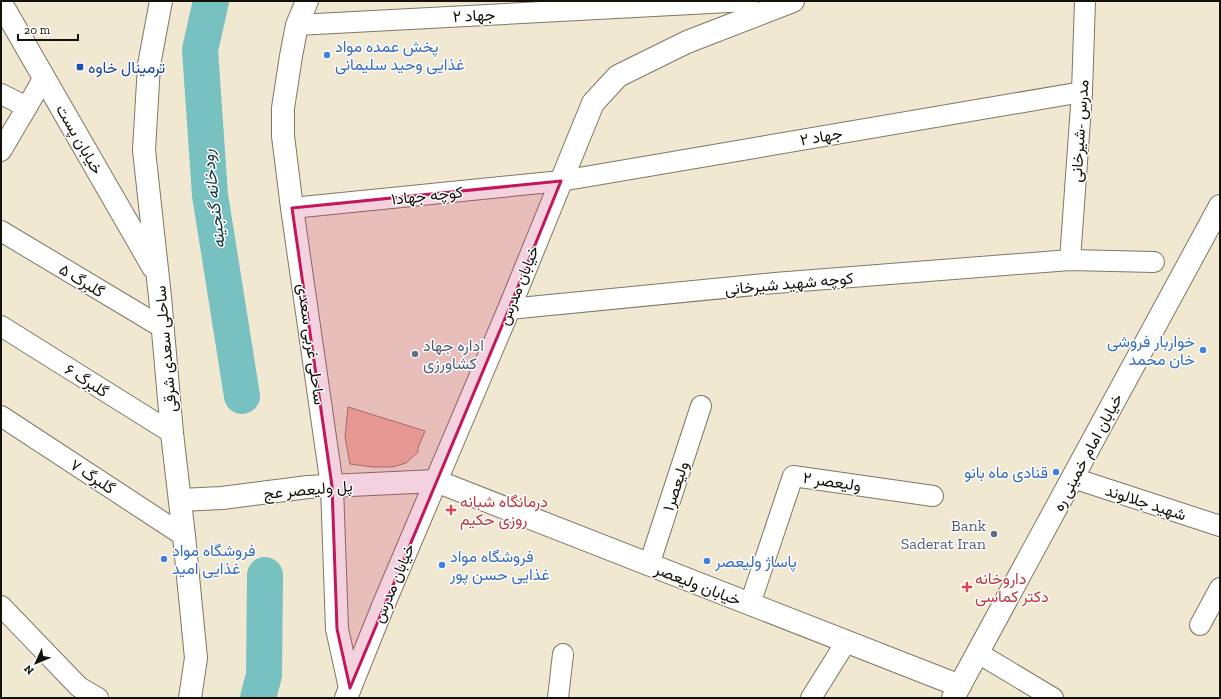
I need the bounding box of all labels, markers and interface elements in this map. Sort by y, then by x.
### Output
street label: جهاد ۲ [452,5,496,27]
scale bar [18,16,78,42]
text: 20 m [24,23,51,37]
place label: پخش عمده مواد غذایی وحید سلیمانی [335,37,464,75]
marker: پخش عمده مواد غذایی وحید سلیمانی [322,50,332,60]
place label: ترمینال خاوه [88,58,165,78]
marker: ترمینال خاوه [75,62,85,72]
street label: مدرس -شیرخانی [1066,79,1094,183]
street label: خیابان پست [50,101,107,179]
street label: جهاد ۲ [798,123,844,151]
water label: رودخانه گنجینه [197,148,230,250]
street label: کوچه جهاد۱ [390,182,464,211]
street label: خیابان مدرس [494,242,544,328]
street label: گلبرگ ۵ [55,260,108,302]
street label: کوچه شهید شیرخانی [724,268,854,301]
street label: ساحلی غربی سعدی [293,282,329,406]
street label: ساحلی سعدی شرقی [150,285,182,413]
place label: خواربار فروشی خان محمد [1107,332,1195,369]
place label: اداره جهاد کشاورزی [423,336,484,374]
marker: خواربار فروشی خان محمد [1198,345,1208,355]
marker: اداره جهاد کشاورزی [410,349,420,359]
street label: گلبرگ ۶ [61,360,112,402]
street label: خیابان امام خمینی ره [1048,390,1127,515]
street label: گلبرگ ۷ [66,455,119,499]
street label: ولیعصر۱ [659,459,693,514]
place label: قنادی ماه بانو [964,463,1048,483]
marker: قنادی ماه بانو [1051,467,1061,477]
street label: ولیعصر ۲ [801,468,862,496]
street label: پل ولیعصر عج [263,476,354,505]
street label: شهید جلالوند [1103,481,1189,525]
place label: درمانگاه شبانه روزی حکیم [460,492,548,530]
marker: درمانگاه شبانه روزی حکیم [445,504,457,516]
place label: Bank Saderat Iran [901,516,987,553]
marker: Bank Saderat Iran [989,529,999,539]
street label: خیابان مدرس [368,540,420,626]
place label: فروشگاه مواد غذایی امید [172,541,255,579]
place label: فروشگاه مواد غذایی حسن پور [449,547,550,586]
place label: پاساژ ولیعصر [714,552,797,573]
marker: فروشگاه مواد غذایی امید [159,554,169,564]
marker: پاساژ ولیعصر [702,556,712,566]
street label: خیابان ولیعصر [651,559,744,611]
marker: فروشگاه مواد غذایی حسن پور [437,560,447,570]
place label: داروخانه دکتر کماسی [975,569,1049,607]
marker: داروخانه دکتر کماسی [962,582,972,592]
north arrow [16,643,56,683]
text: N [21,662,37,677]

